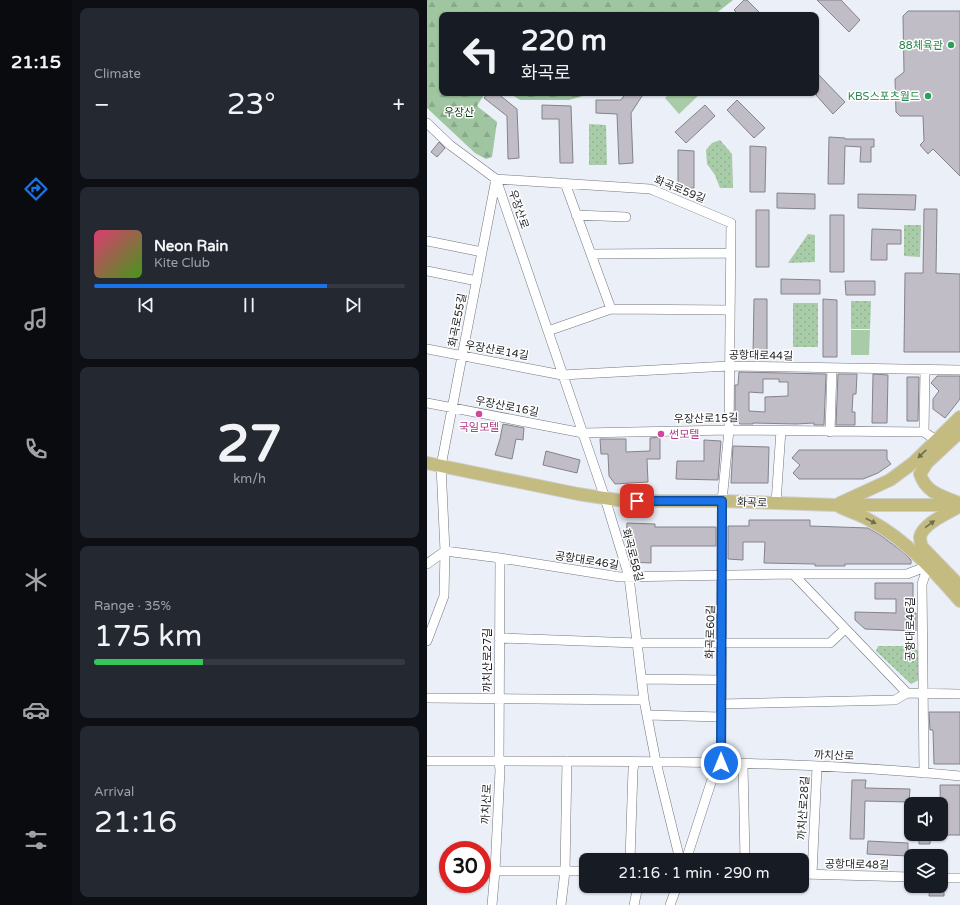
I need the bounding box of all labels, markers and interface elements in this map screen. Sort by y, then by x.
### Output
text: 220 m [521,24,607,58]
icon: left [455,28,507,80]
place label: 88체육관 [899,39,943,52]
marker: 88체육관 [946,40,956,50]
text: 21:15 [11,51,61,73]
text: 화곡로 [521,62,571,84]
text: Climate [94,66,141,82]
text: 23° [227,86,276,123]
place label: KBS스포츠월드 [848,90,920,103]
marker: KBS스포츠월드 [923,91,933,101]
text: − [94,92,110,118]
text: + [393,92,405,118]
park label: 우장산 [444,106,474,119]
street label: 화곡로59길 [652,173,707,206]
icon: directions [22,175,50,203]
street label: 우장산로 [506,188,531,230]
text: Neon Rain [154,237,228,255]
text: Kite Club [154,255,210,271]
street label: 화곡로55길 [446,292,469,348]
icon: previous [135,294,157,316]
icon: pause [238,294,260,316]
icon: next [342,294,364,316]
icon: music [22,305,50,333]
street label: 우장산로14길 [464,338,530,362]
street label: 공항대로44길 [729,348,793,363]
street label: 우장산로16길 [474,394,540,419]
marker: 국일모텔 [474,409,484,419]
street label: 우장산로15길 [674,411,738,426]
text: 27 [217,413,282,476]
place label: 국일모텔 [459,421,499,434]
place label: 썬모텔 [669,428,699,441]
marker: 썬모텔 [656,429,666,439]
icon: phone [22,435,50,463]
one-way arrow [917,449,927,459]
text: km/h [233,471,266,487]
pin [620,484,654,518]
icon: arrive [626,490,648,512]
street label: 화곡로 [737,495,767,510]
one-way arrow [865,518,877,525]
one-way arrow [924,520,935,528]
street label: 화곡로58길 [619,527,646,583]
street label: 공항대로46길 [554,549,620,572]
icon: climate [22,566,50,594]
street label: 공항대로46길 [904,597,917,661]
text: Range · 35% [94,598,171,614]
street label: 화곡로60길 [704,605,717,659]
text: 175 km [94,618,202,655]
street label: 까치산로27길 [481,628,494,692]
icon: car [22,696,50,724]
position arrow [700,742,742,784]
street label: 까치산로 [814,748,854,763]
street label: 까치산로28길 [795,776,812,841]
street label: 까치산로 [479,783,494,825]
text: Arrival [94,784,134,800]
map controls [904,797,948,893]
button: sound [904,797,948,841]
text: 21:16 [94,804,177,841]
icon: filters [22,826,50,854]
speed limit sign: 30 [439,841,491,893]
button: layers [904,849,948,893]
street label: 공항대로48길 [825,857,889,872]
text: 21:16 · 1 min · 290 m [619,864,769,882]

